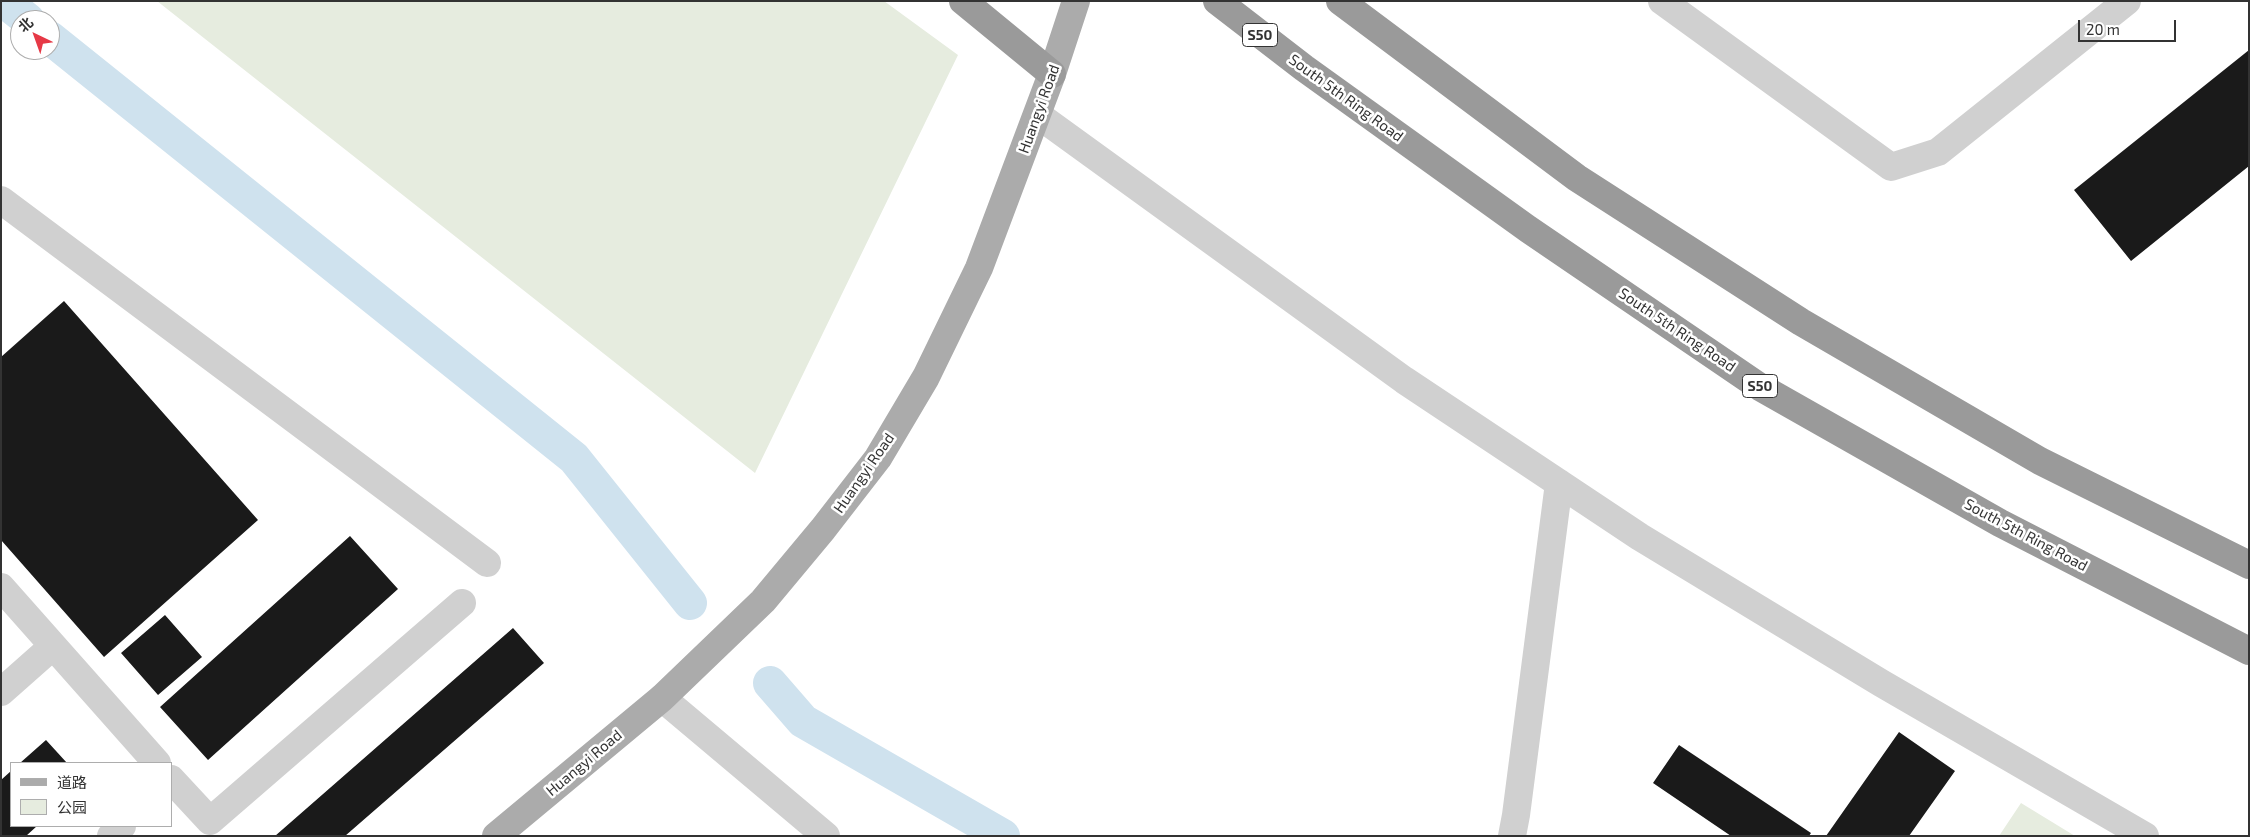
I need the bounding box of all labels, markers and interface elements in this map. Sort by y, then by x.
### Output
north arrow [10,10,60,60]
scale bar [2080,10,2178,42]
text: 北 [14,13,36,35]
text: 20 m [2086,20,2120,38]
road number: S50 [1242,24,1278,46]
street label: South 5th Ring Road [1285,50,1407,146]
street label: Huangyi Road [1015,62,1063,156]
street label: South 5th Ring Road [1615,284,1739,376]
road number: S50 [1742,374,1778,398]
street label: Huangyi Road [830,430,898,516]
street label: South 5th Ring Road [1961,495,2091,575]
street label: Huangyi Road [542,726,626,800]
legend [10,762,172,827]
text: 道路 [57,773,87,791]
text: 公园 [57,798,87,816]

